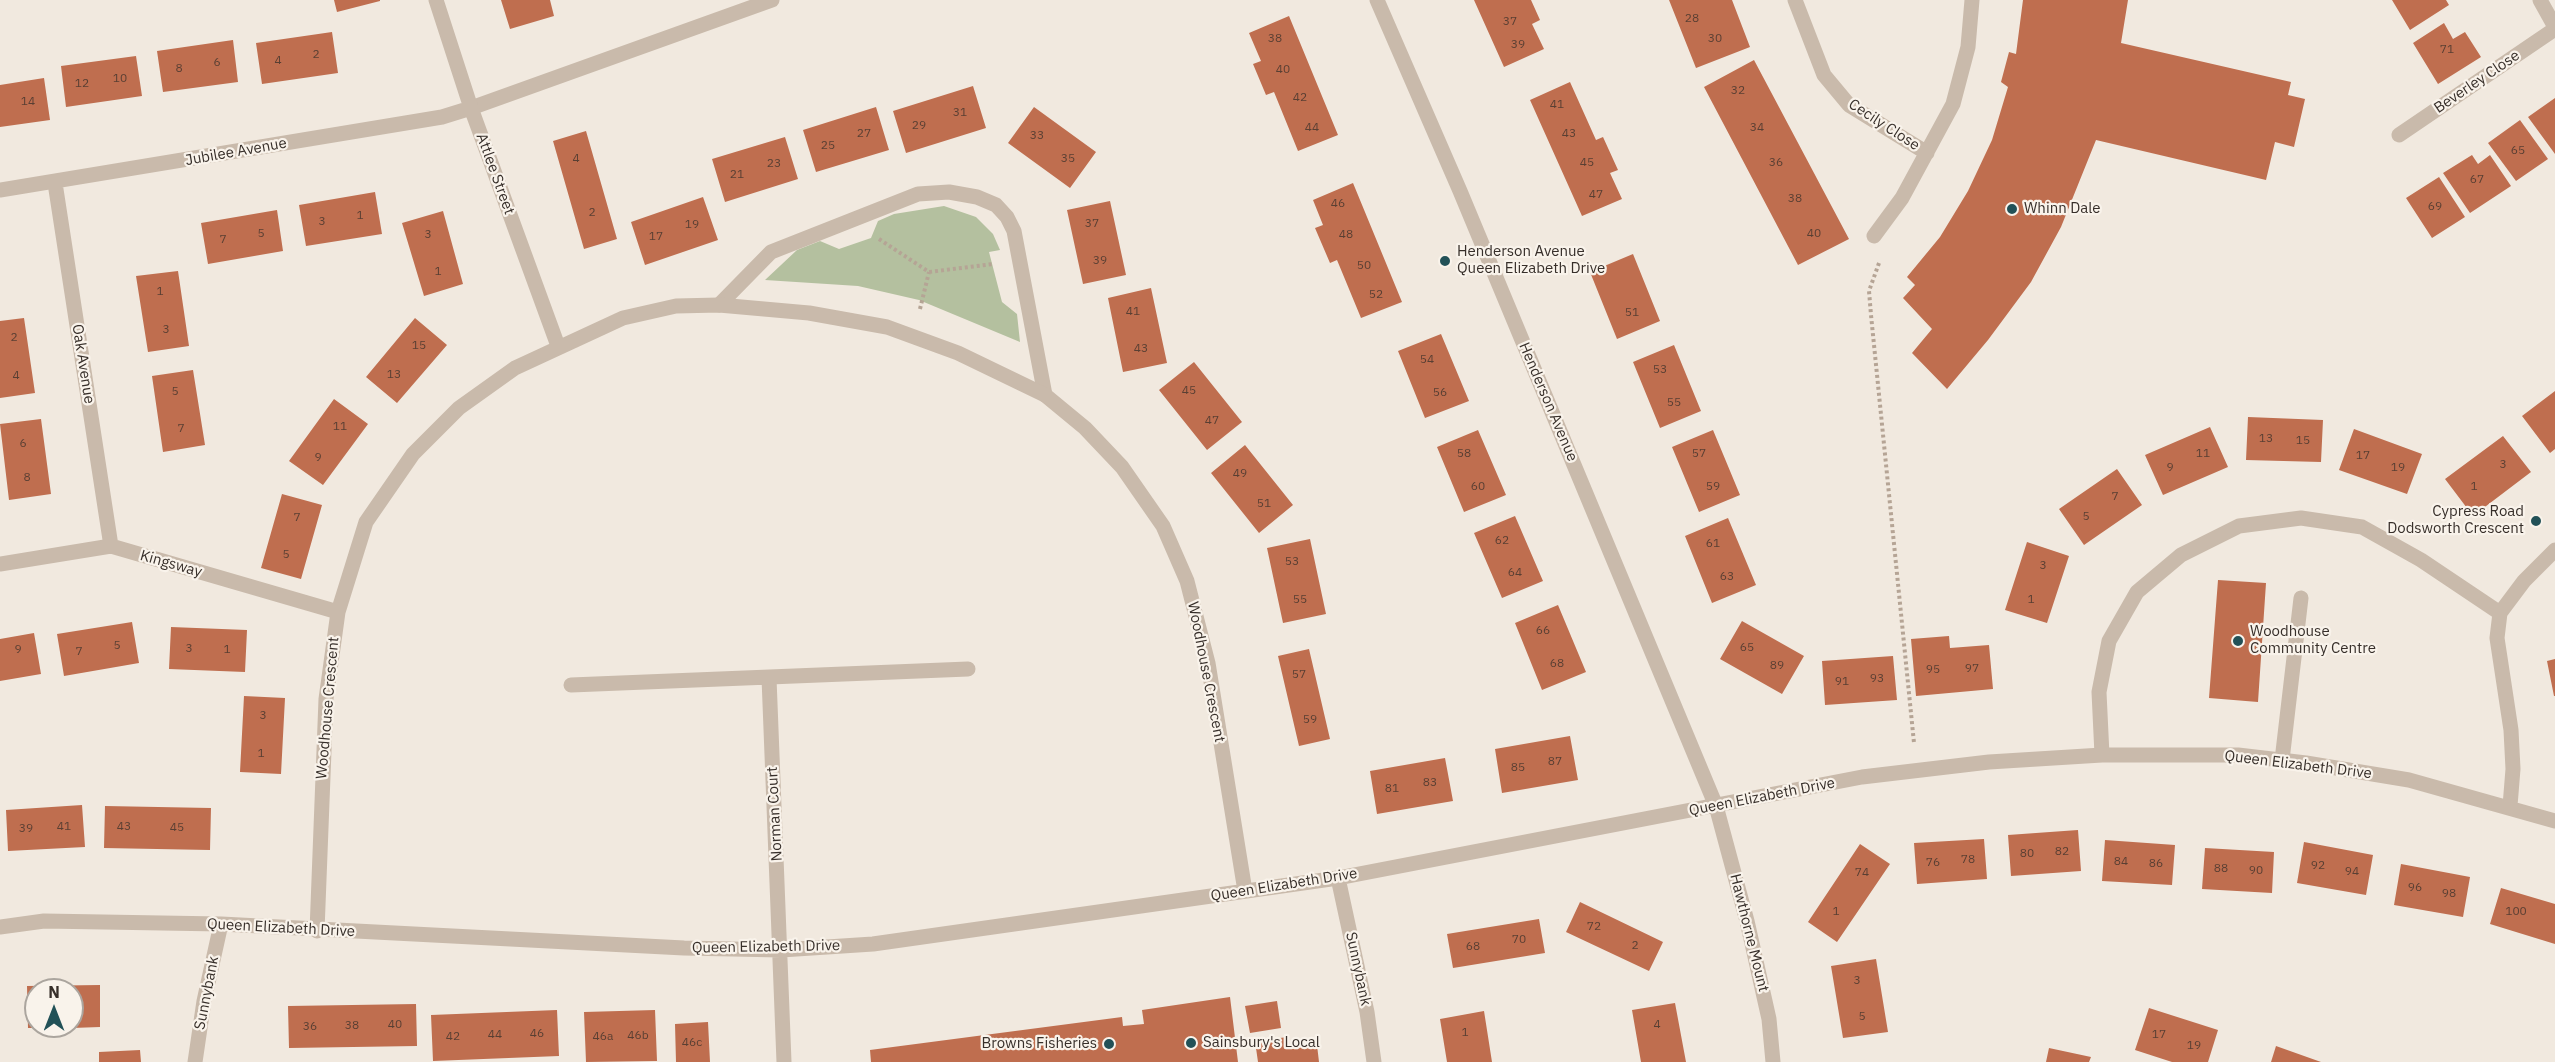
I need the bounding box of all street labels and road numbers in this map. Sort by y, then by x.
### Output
street label: Beverley Close [2431,47,2523,117]
street label: Cecily Close [1845,95,1923,155]
street label: Attlee Street [472,131,518,217]
street label: Jubilee Avenue [184,134,288,170]
street label: Oak Avenue [68,323,98,405]
street label: Henderson Avenue [1515,340,1581,464]
street label: Kingsway [138,547,204,581]
street label: Woodhouse Crescent [1184,600,1228,744]
street label: Woodhouse Crescent [313,636,343,780]
street label: Queen Elizabeth Drive [2223,747,2373,783]
street label: Norman Court [764,766,786,862]
street label: Queen Elizabeth Drive [1688,774,1836,820]
street label: Queen Elizabeth Drive [1209,865,1359,905]
street label: Hawthorne Mount [1726,872,1772,994]
street label: Queen Elizabeth Drive [206,915,356,941]
street label: Sunnybank [1341,931,1375,1007]
street label: Queen Elizabeth Drive [692,937,840,957]
street label: Sunnybank [191,955,223,1031]

